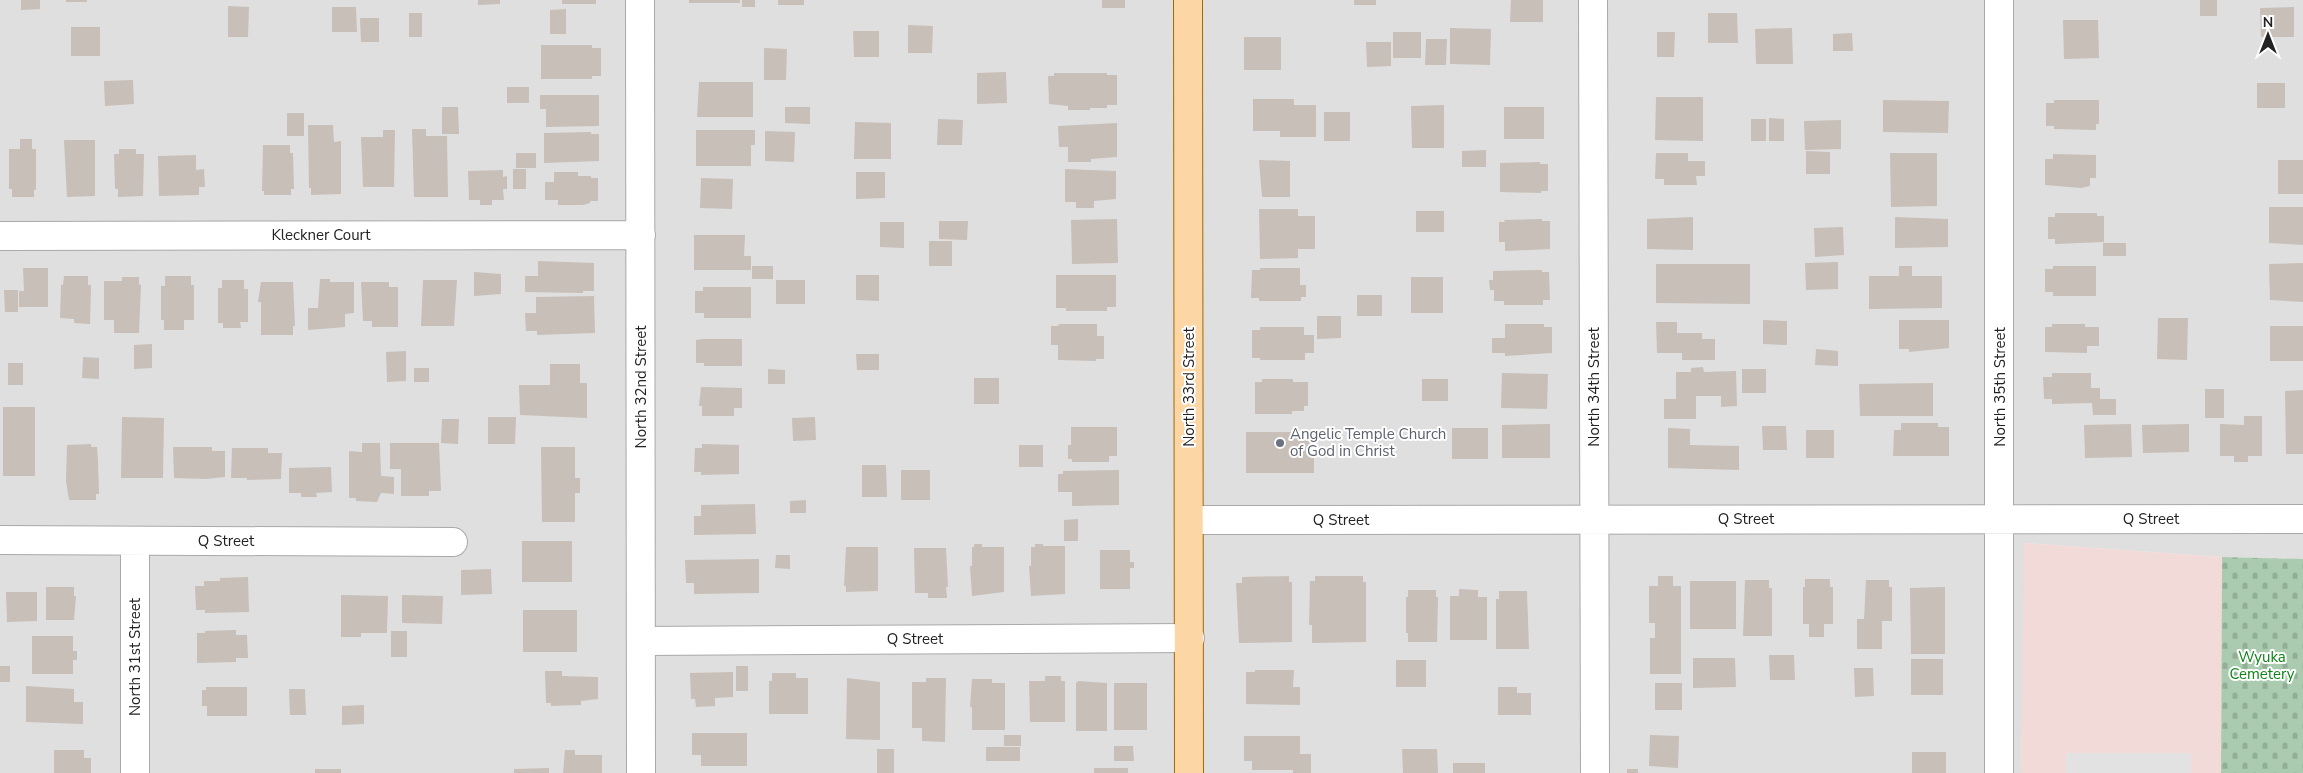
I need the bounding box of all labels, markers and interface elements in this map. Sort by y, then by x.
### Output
north arrow [2243,10,2293,60]
text: N [2263,13,2273,32]
street label: Kleckner Court [271,225,371,245]
street label: North 32nd Street [631,325,651,448]
street label: North 33rd Street [1179,326,1199,447]
street label: North 34th Street [1584,327,1604,447]
street label: North 35th Street [1990,327,2010,447]
place label: Angelic Temple Church of God in Christ [1290,424,1446,461]
marker: Angelic Temple Church of God in Christ [1274,437,1286,449]
street label: Q Street [1718,509,1775,529]
street label: Q Street [2123,509,2180,529]
street label: Q Street [1313,510,1370,530]
street label: Q Street [198,531,255,551]
street label: North 31st Street [125,597,145,716]
street label: Q Street [887,629,944,649]
park label: Wyuka Cemetery [2229,647,2295,684]

